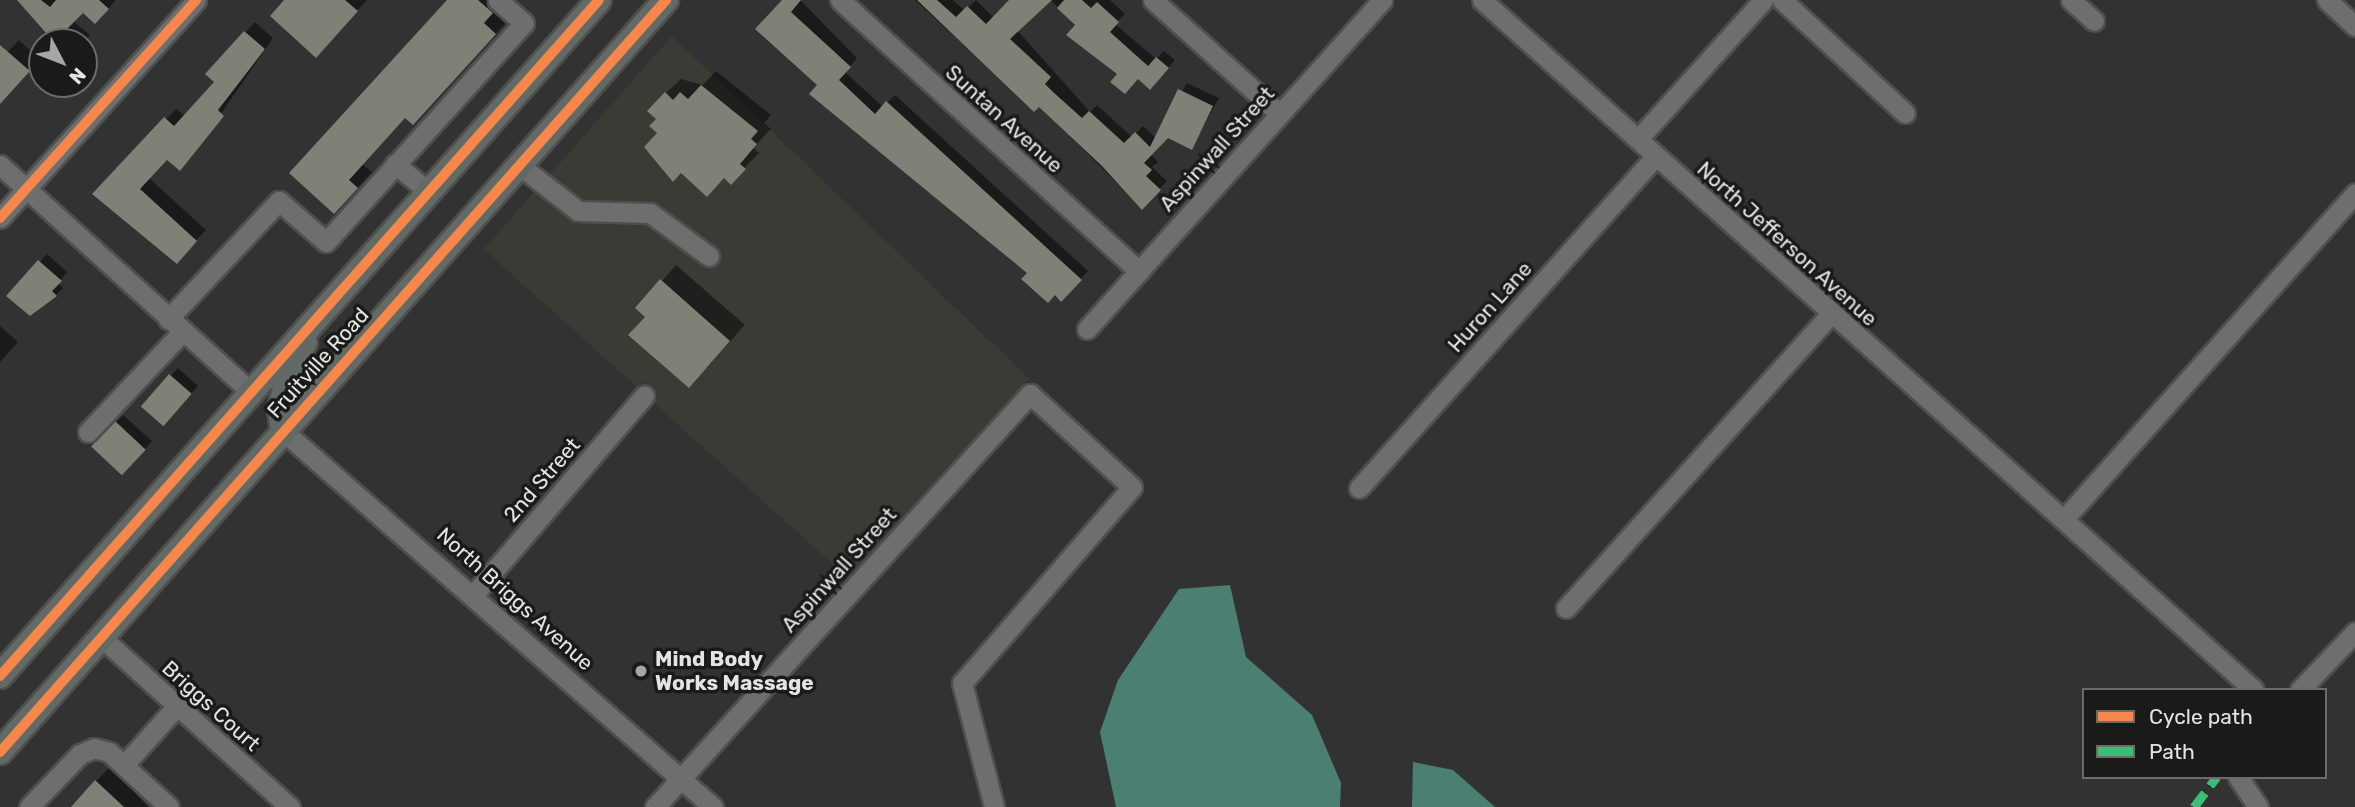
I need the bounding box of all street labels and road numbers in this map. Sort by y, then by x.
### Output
street label: Suntan Avenue [940,60,1068,178]
street label: Aspinwall Street [1154,81,1280,217]
street label: North Jefferson Avenue [1692,156,1882,332]
street label: Huron Lane [1443,256,1537,358]
street label: Fruitville Road [262,303,374,423]
street label: 2nd Street [499,433,585,527]
street label: Aspinwall Street [776,502,902,638]
street label: North Briggs Avenue [431,522,599,676]
street label: Briggs Court [157,656,265,756]

